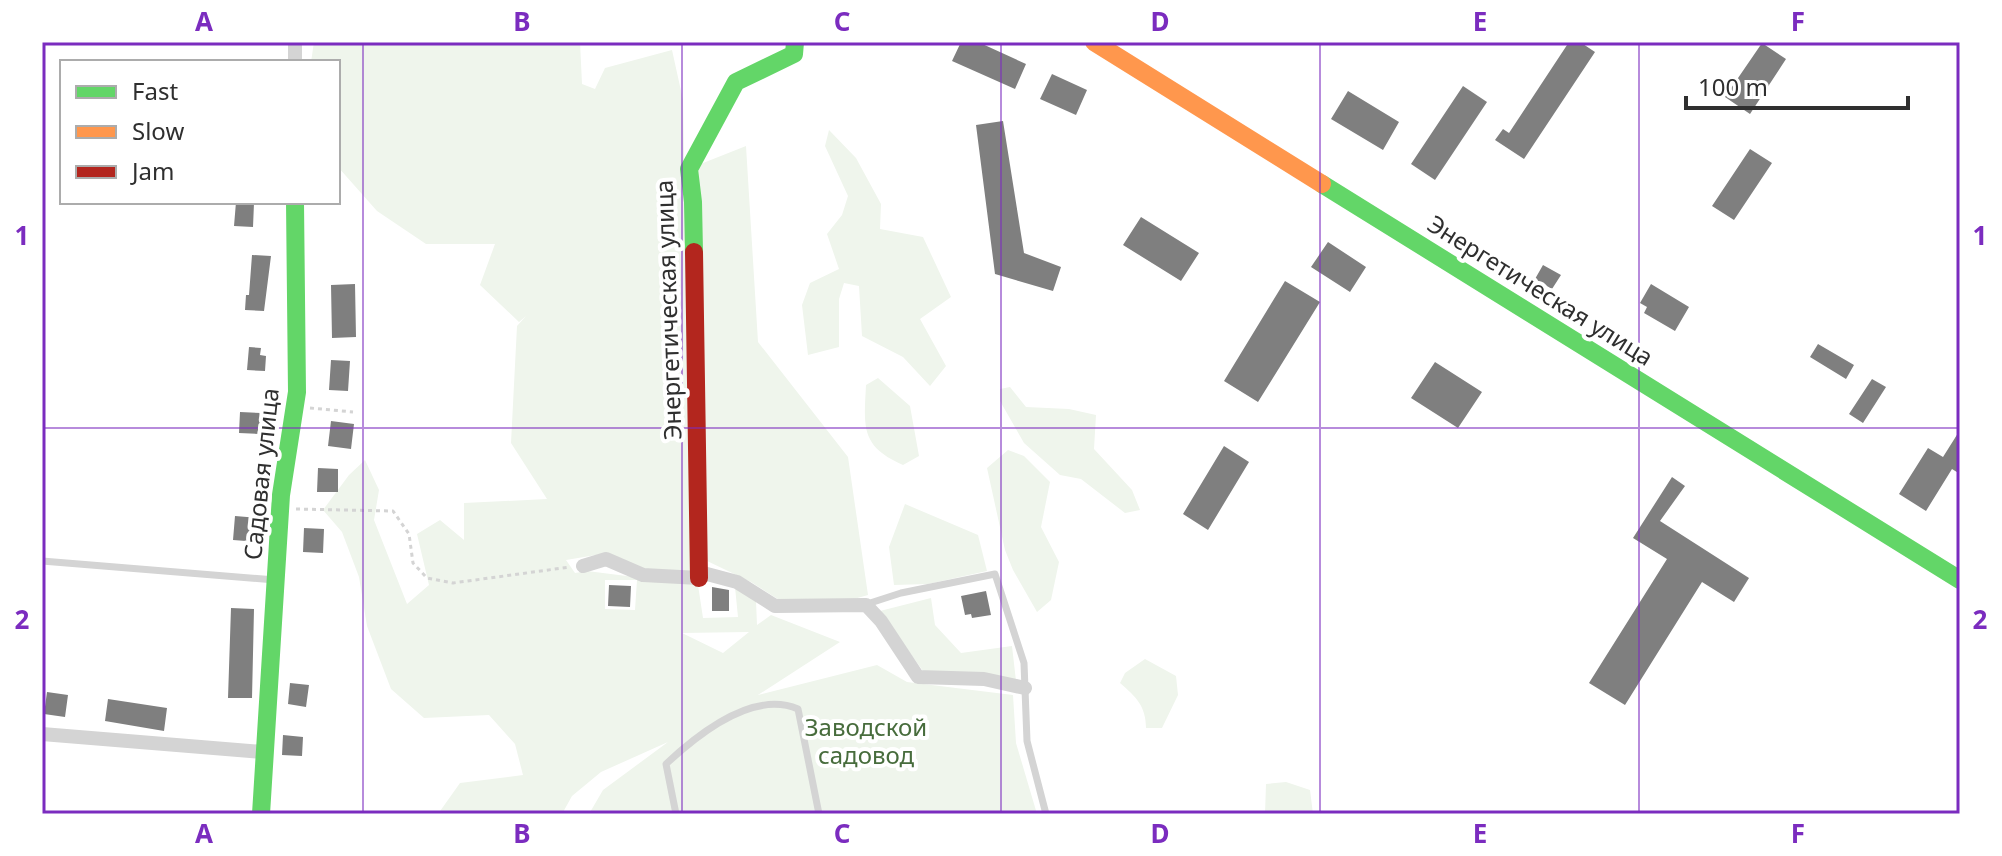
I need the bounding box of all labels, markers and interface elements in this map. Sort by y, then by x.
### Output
text: A [195,3,213,39]
text: B [513,3,531,39]
text: C [834,3,850,39]
text: D [1150,3,1170,39]
text: E [1473,3,1487,39]
text: F [1791,3,1805,39]
legend [60,60,340,204]
scale bar [1686,60,1908,110]
text: 100 m [1698,70,1768,103]
text: Fast [132,74,178,107]
text: Slow [132,114,184,147]
text: Jam [130,154,174,187]
street label: Энергетическая улица [646,179,689,441]
street label: Энергетическая улица [1422,207,1660,373]
text: 1 [15,217,29,253]
text: 1 [1973,217,1987,253]
street label: Садовая улица [235,386,286,561]
text: 2 [15,601,30,637]
text: 2 [1973,601,1988,637]
park label: Заводской садовод [805,710,927,771]
text: A [195,815,213,851]
text: B [513,815,531,851]
text: C [834,815,850,851]
text: D [1150,815,1170,851]
text: E [1473,815,1487,851]
text: F [1791,815,1805,851]

